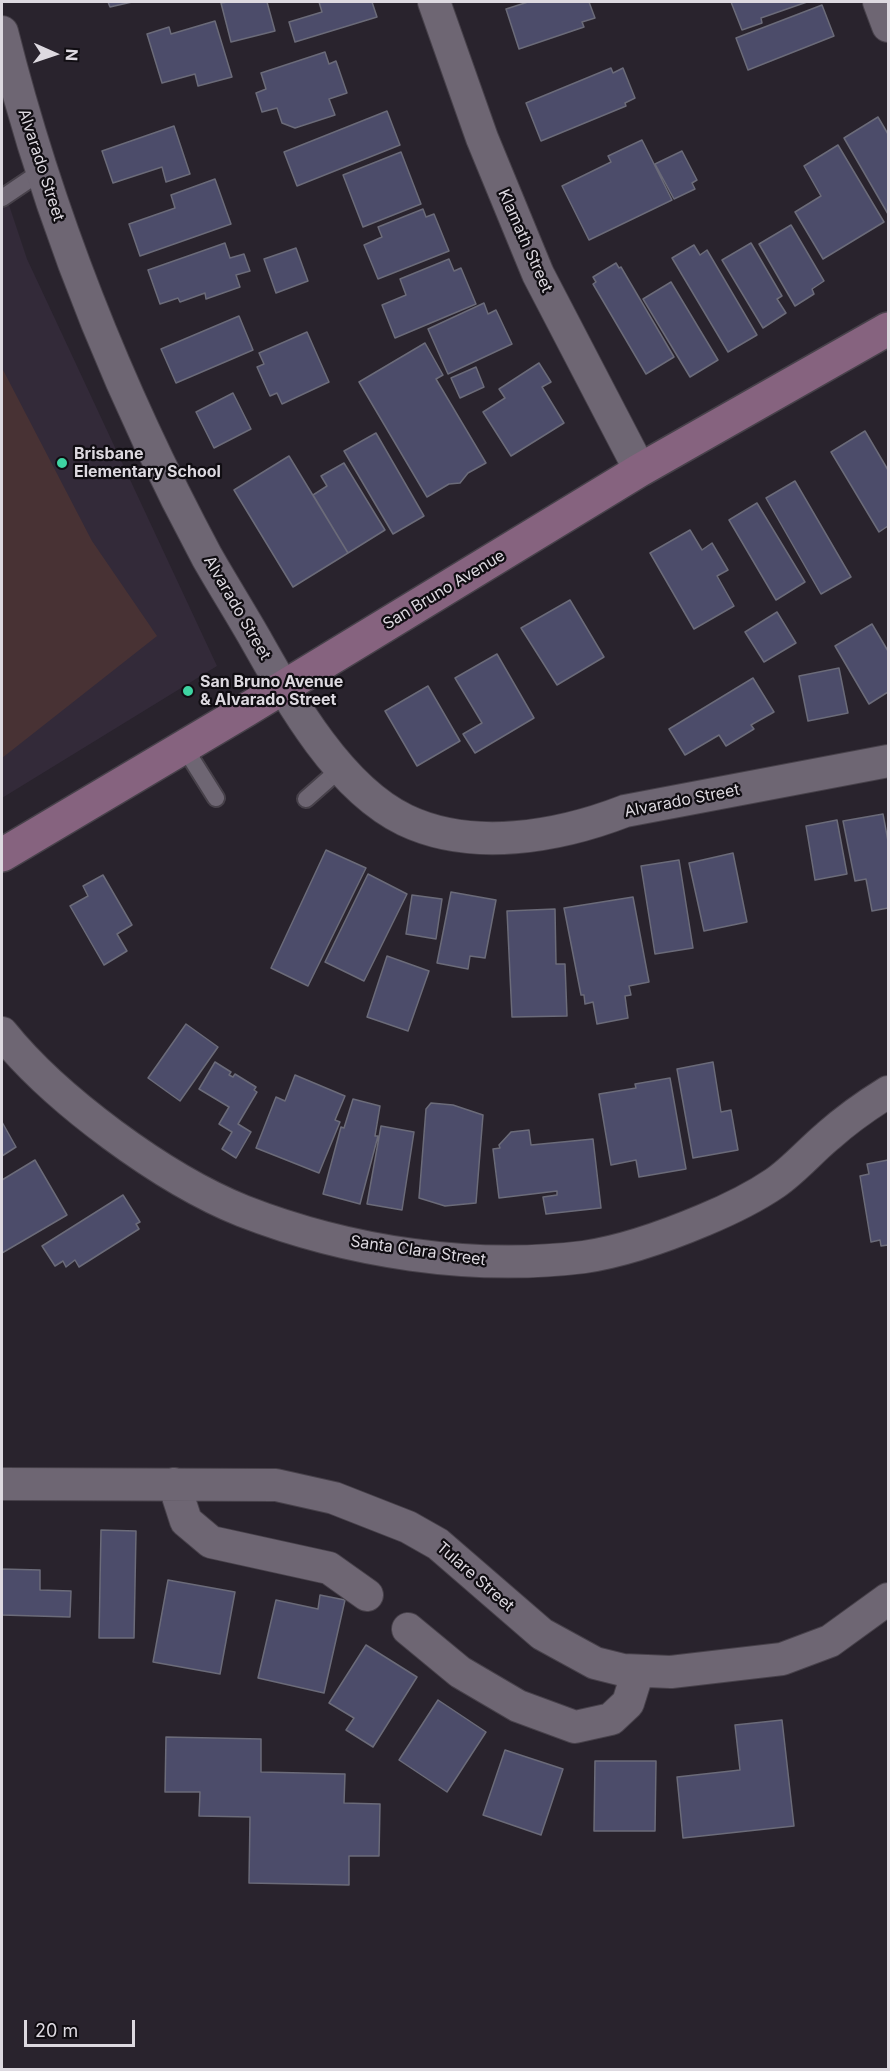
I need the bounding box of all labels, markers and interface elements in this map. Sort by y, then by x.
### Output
north arrow [24,24,84,84]
text: N [62,48,82,62]
street label: Alvarado Street [14,106,68,224]
street label: Klamath Street [494,186,556,296]
place label: Brisbane Elementary School [74,444,221,482]
marker: Brisbane Elementary School [55,456,69,470]
street label: San Bruno Avenue [380,546,508,634]
street label: Alvarado Street [199,553,275,663]
place label: San Bruno Avenue & Alvarado Street [200,672,343,710]
marker: San Bruno Avenue & Alvarado Street [181,684,195,698]
street label: Alvarado Street [623,780,741,822]
street label: Santa Clara Street [349,1232,487,1270]
street label: Tulare Street [432,1538,518,1616]
scale bar [27,2008,138,2046]
text: 20 m [35,2020,78,2041]

